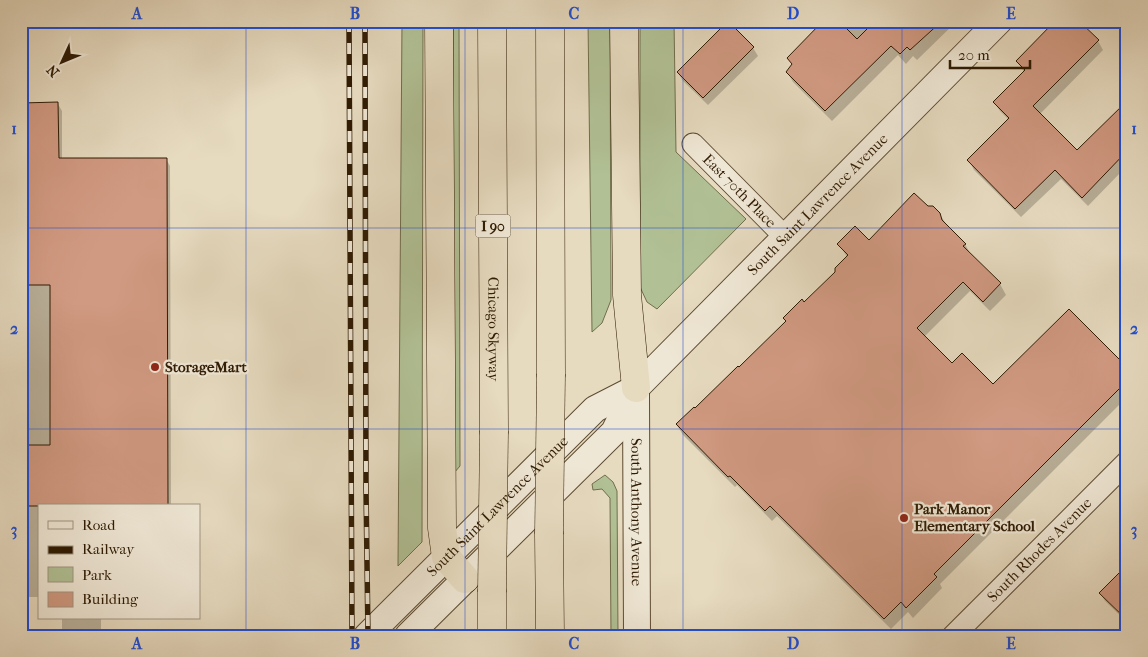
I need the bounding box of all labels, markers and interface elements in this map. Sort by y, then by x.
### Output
text: A [131,4,143,23]
text: B [350,4,360,23]
text: C [569,4,580,23]
text: D [787,4,799,23]
text: E [1006,4,1016,23]
north arrow [38,38,88,88]
scale bar [950,38,1030,70]
text: 20 m [958,46,990,64]
text: N [43,61,63,80]
text: 1 [11,119,17,138]
text: 1 [1131,119,1137,138]
street label: South Saint Lawrence Avenue [744,129,892,279]
street label: East 70th Place [699,150,780,232]
road number: I 90 [476,215,510,238]
street label: Chicago Skyway [484,277,503,382]
text: 2 [10,319,18,338]
text: 2 [1130,319,1138,338]
place label: StorageMart [165,358,247,376]
marker: StorageMart [149,361,161,373]
street label: South Saint Lawrence Avenue [423,432,572,580]
street label: South Anthony Avenue [627,438,646,587]
street label: South Rhodes Avenue [983,493,1096,606]
place label: Park Manor Elementary School [914,500,1036,535]
legend [38,504,200,620]
marker: Park Manor Elementary School [898,512,910,524]
text: Road [82,516,116,534]
text: 3 [11,520,17,540]
text: 3 [1131,520,1137,540]
text: Railway [82,540,135,558]
text: Park [82,566,112,584]
text: Building [82,590,139,608]
text: A [131,634,143,653]
text: B [350,634,360,653]
text: C [569,634,580,653]
text: D [787,634,799,653]
text: E [1006,634,1016,653]

